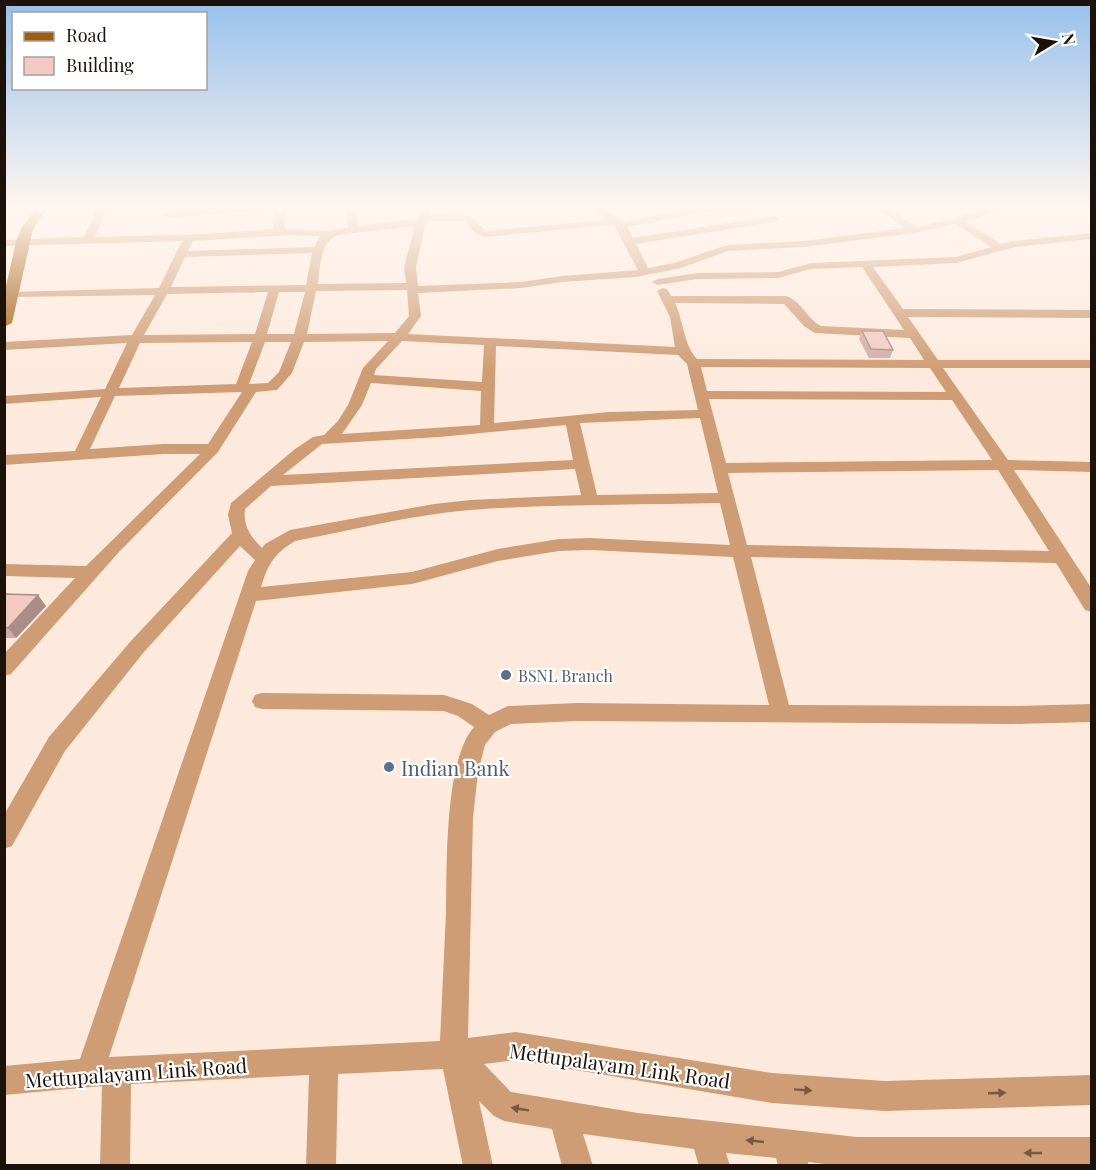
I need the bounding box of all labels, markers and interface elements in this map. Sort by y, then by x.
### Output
legend [12,12,207,90]
north arrow [1024,12,1084,72]
text: Road [66,23,107,47]
text: N [1058,31,1081,47]
text: Building [66,53,134,77]
place label: BSNL Branch [518,665,614,686]
marker: BSNL Branch [499,668,513,682]
place label: Indian Bank [401,754,509,781]
marker: Indian Bank [382,760,396,774]
street label: Mettupalayam Link Road [508,1036,733,1094]
street label: Mettupalayam Link Road [24,1051,248,1093]
one-way arrow [793,1085,812,1095]
one-way arrow [988,1088,1007,1097]
one-way arrow [510,1104,529,1113]
one-way arrow [745,1136,764,1146]
one-way arrow [1024,1148,1043,1158]

